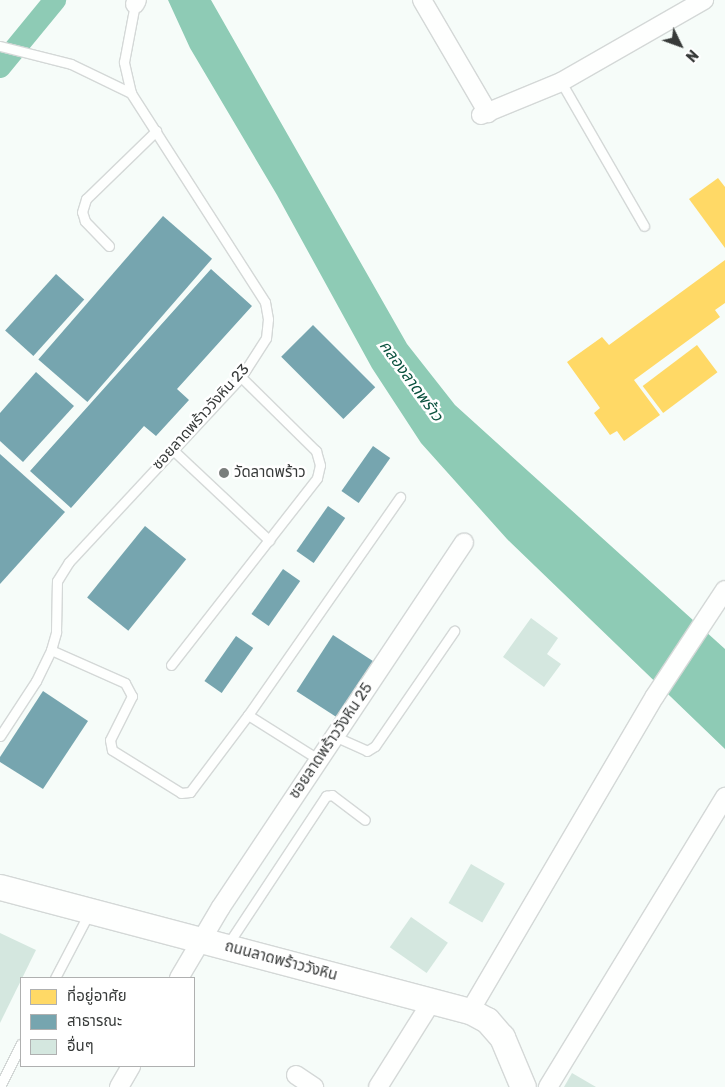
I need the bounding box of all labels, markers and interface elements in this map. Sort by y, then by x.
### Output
north arrow [655,20,705,70]
text: N [682,46,701,65]
water label: คลองลาดพร้าว [375,337,447,425]
street label: ซอยลาดพร้าววังหิน 23 [149,360,253,474]
place label: วัดลาดพร้าว [234,464,306,482]
marker: วัดลาดพร้าว [218,467,230,479]
street label: ซอยลาดพร้าววังหิน 25 [286,680,376,802]
street label: ถนนลาดพร้าววังหิน [223,937,339,985]
legend [20,977,195,1067]
text: ที่อยู่อาศัย [67,987,127,1005]
text: สาธารณะ [67,1012,122,1030]
text: อื่นๆ [67,1037,94,1055]

